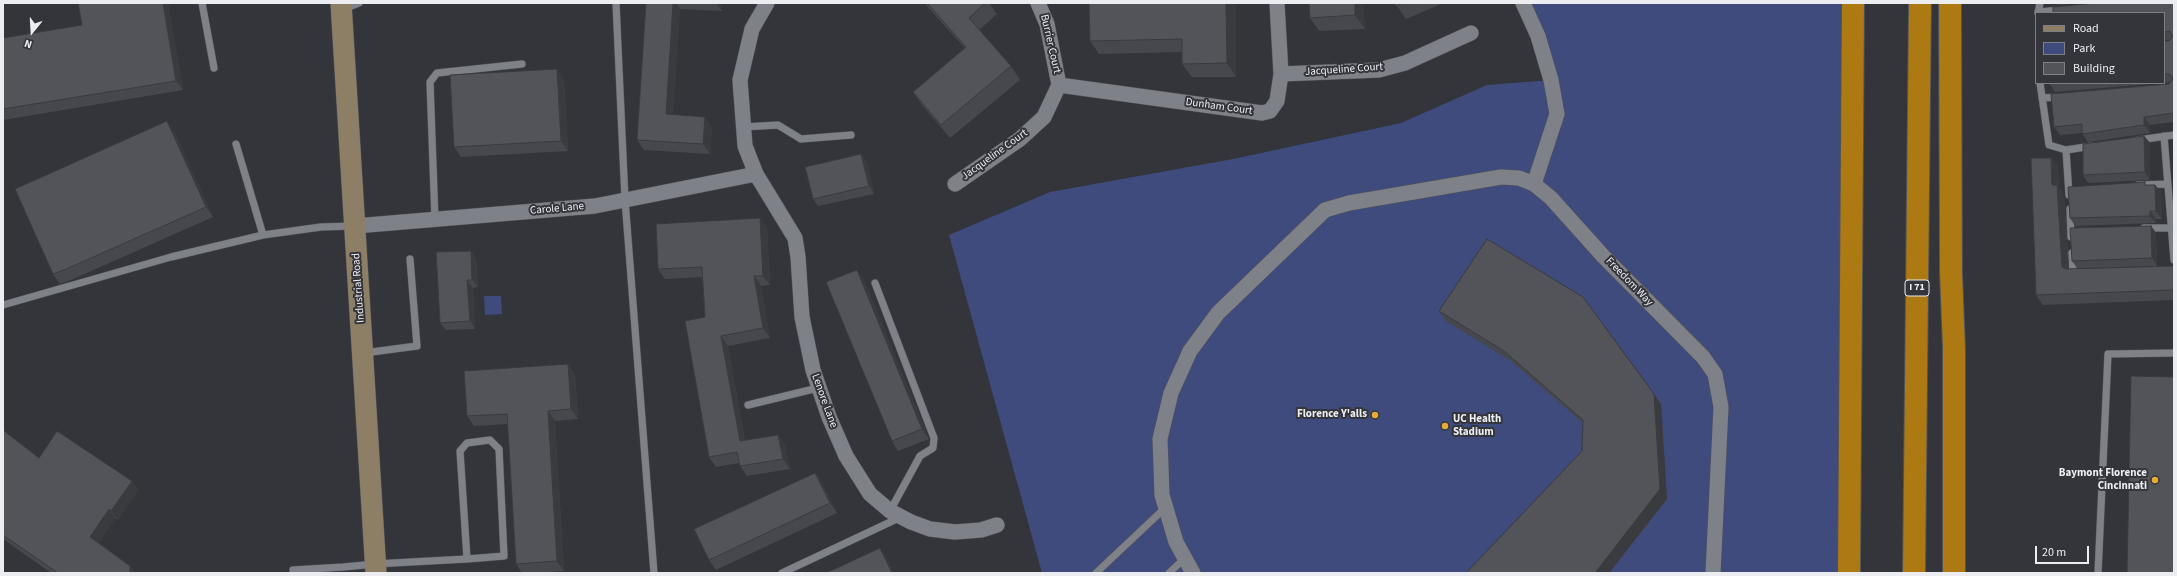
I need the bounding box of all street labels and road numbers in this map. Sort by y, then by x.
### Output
street label: Burrier Court [1037,13,1063,75]
street label: Jacqueline Court [1305,61,1383,79]
street label: Dunham Court [1185,96,1253,118]
street label: Jacqueline Court [960,127,1030,183]
street label: Carole Lane [529,200,585,218]
street label: Industrial Road [350,253,368,323]
street label: Freedom Way [1603,255,1655,309]
road number: I 71 [1905,280,1929,296]
street label: Lenore Lane [808,372,840,430]

